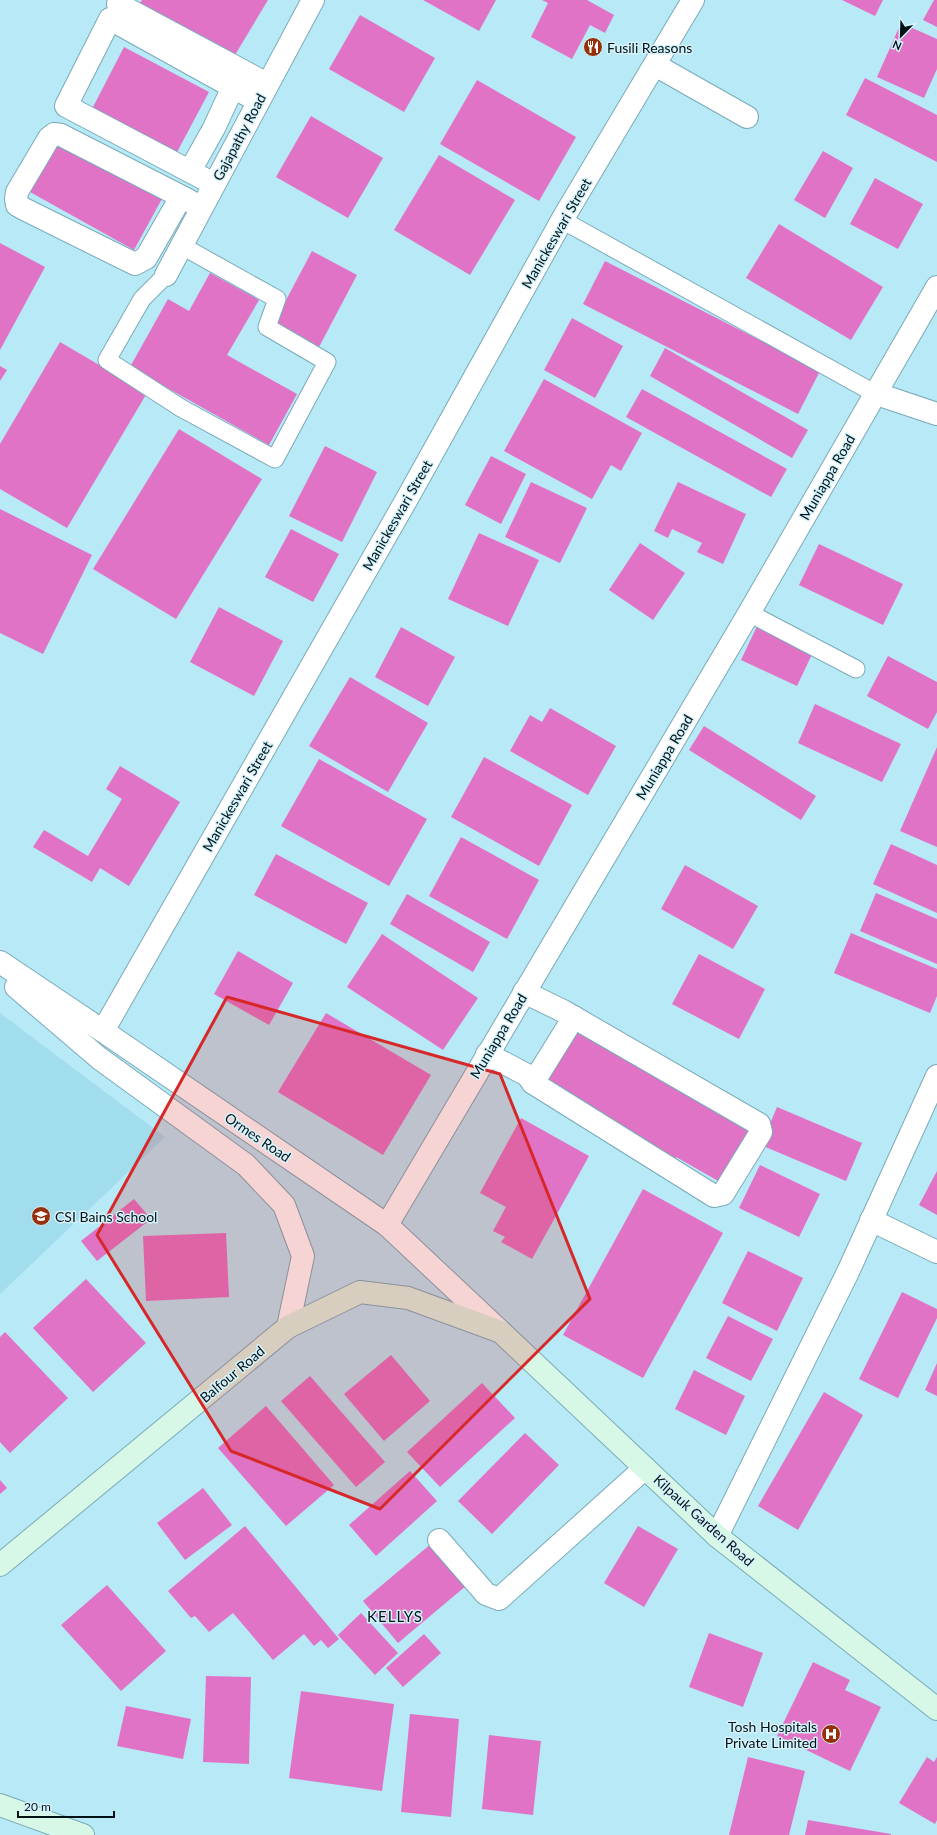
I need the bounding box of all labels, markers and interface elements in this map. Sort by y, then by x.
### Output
north arrow [881,16,921,56]
restaurant icon: Fusili Reasons [582,36,604,58]
text: N [890,38,903,53]
place label: Fusili Reasons [607,39,692,56]
street label: Gajapathy Road [209,90,269,184]
street label: Manickeswari Street [518,175,594,291]
street label: Muniappa Road [796,431,858,523]
street label: Manickeswari Street [359,457,435,573]
street label: Muniappa Road [632,711,696,803]
street label: Manickeswari Street [199,738,275,854]
street label: Muniappa Road [466,990,530,1082]
street label: Ormes Road [222,1109,294,1165]
school or university icon: CSI Bains School [30,1205,52,1227]
place label: CSI Bains School [55,1208,157,1225]
street label: Balfour Road [196,1342,268,1406]
street label: Kilpauk Garden Road [650,1471,758,1569]
district label: KELLYS [367,1607,423,1625]
place label: Tosh Hospitals Private Limited [725,1718,817,1751]
hospital icon: Tosh Hospitals Private Limited [820,1723,842,1745]
scale bar [18,1793,114,1819]
text: 20 m [24,1799,51,1814]

